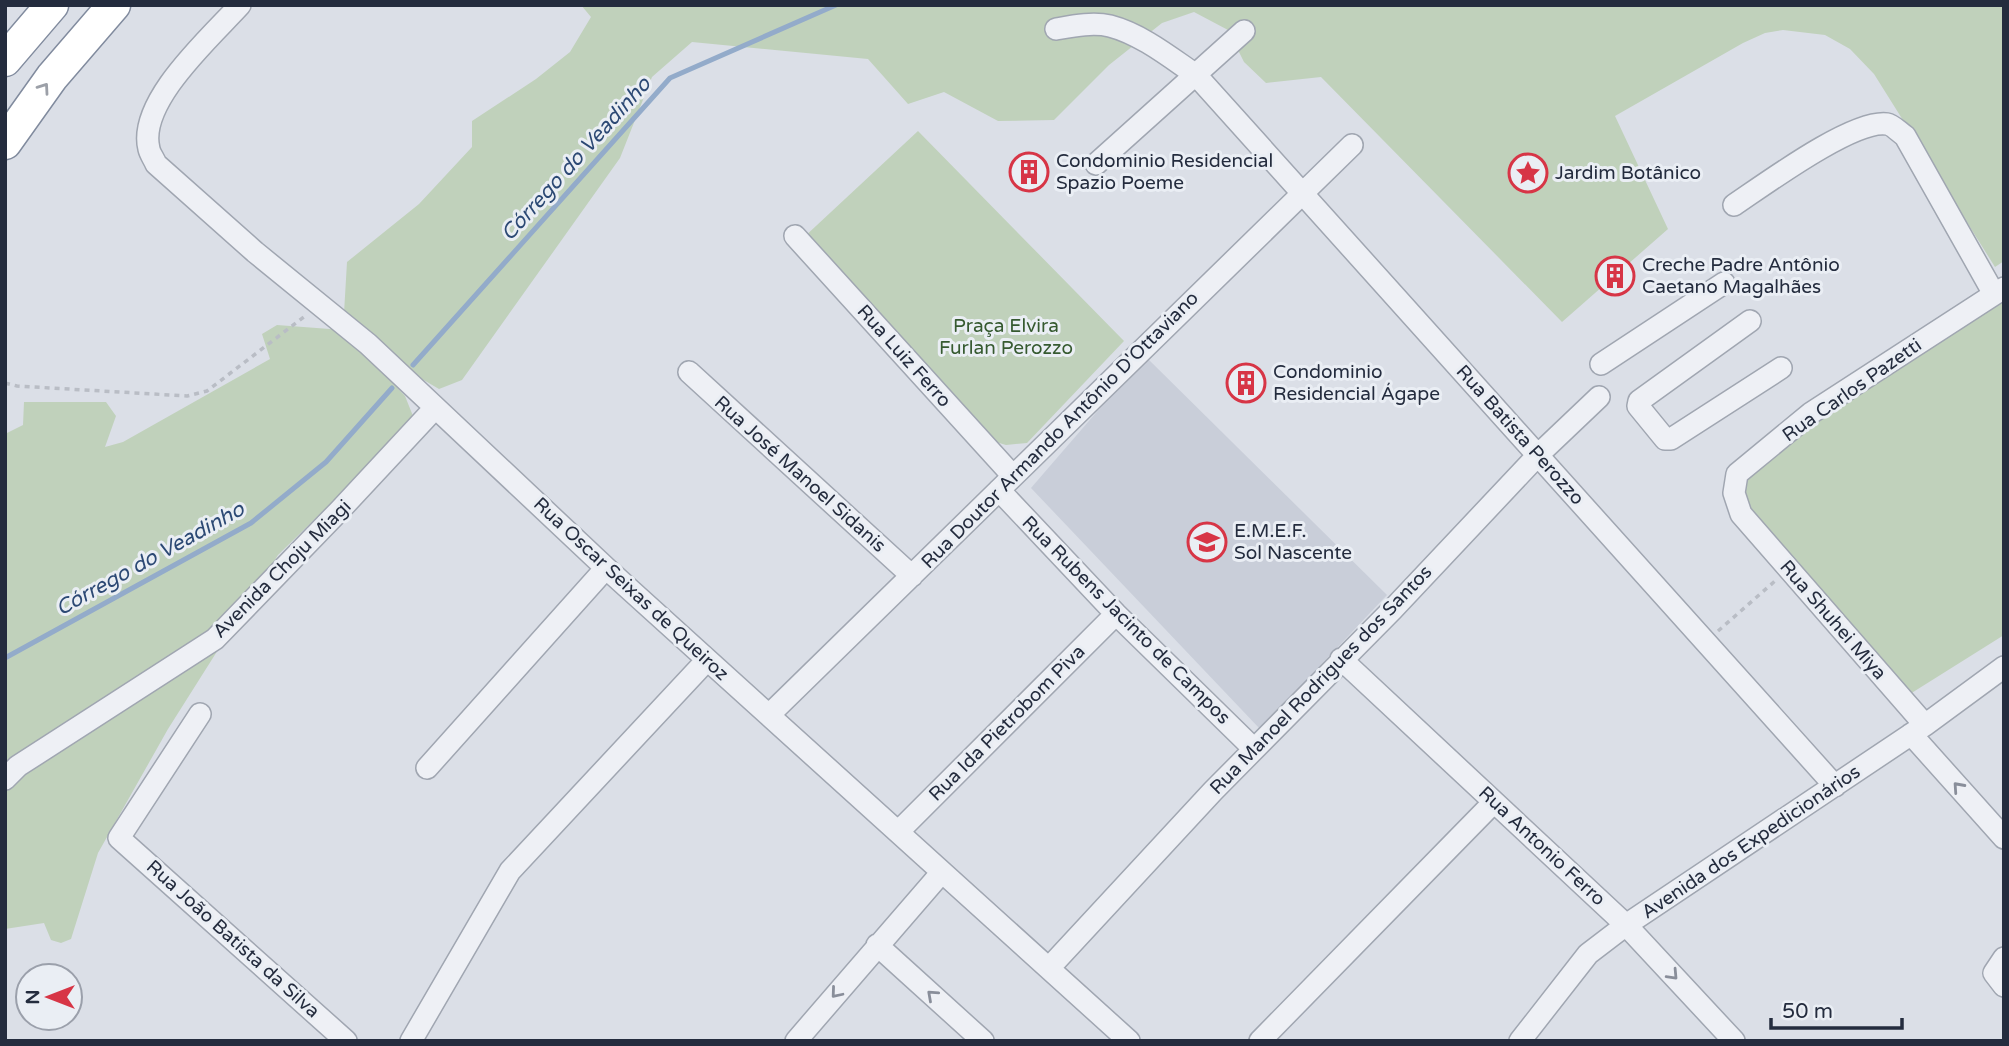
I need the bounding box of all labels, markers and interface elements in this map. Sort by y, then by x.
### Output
water label: Córrego do Veadinho [496,71,657,246]
one-way arrow [36,83,48,96]
place label: Condominio Residencial Spazio Poeme [1056,150,1273,194]
building icon: Condominio Residencial Spazio Poeme [1008,151,1050,193]
place icon: Jardim Botânico [1507,152,1549,194]
place label: Jardim Botânico [1555,162,1701,184]
place label: Creche Padre Antônio Caetano Magalhães [1642,254,1840,298]
building icon: Creche Padre Antônio Caetano Magalhães [1594,255,1636,297]
street label: Rua Doutor Armando Antônio D'Ottaviano [917,287,1203,573]
street label: Rua Luiz Ferro [852,300,956,412]
park label: Praça Elvira Furlan Perozzo [939,315,1073,359]
street label: Rua Carlos Pazetti [1778,334,1926,446]
place label: Condominio Residencial Ágape [1273,361,1440,405]
street label: Rua Batista Perozzo [1451,361,1589,509]
building icon: Condominio Residencial Ágape [1225,362,1267,404]
street label: Rua José Manoel Sidanis [710,391,890,557]
street label: Rua Oscar Seixas de Queiroz [529,493,733,685]
street label: Avenida Choju Miagi [208,495,356,643]
water label: Córrego do Veadinho [51,496,250,621]
street label: Rua Rubens Jacinto de Campos [1017,511,1235,729]
place label: E.M.E.F. Sol Nascente [1234,520,1352,564]
school or university icon: E.M.E.F. Sol Nascente [1186,521,1228,563]
street label: Rua Shuhei Miya [1775,556,1891,684]
street label: Rua Manoel Rodrigues dos Santos [1205,561,1437,799]
street label: Rua Ida Pietrobom Piva [925,641,1089,805]
street label: Avenida dos Expedicionários [1638,760,1864,924]
street label: Rua Antonio Ferro [1474,782,1610,910]
one-way arrow [1954,782,1966,795]
street label: Rua João Batista da Silva [142,856,324,1022]
north arrow [14,962,84,1032]
one-way arrow [1664,967,1677,980]
one-way arrow [832,984,844,997]
scale bar [1771,986,1902,1030]
text: N [22,989,44,1005]
one-way arrow [927,991,940,1003]
text: 50 m [1782,999,1833,1024]

